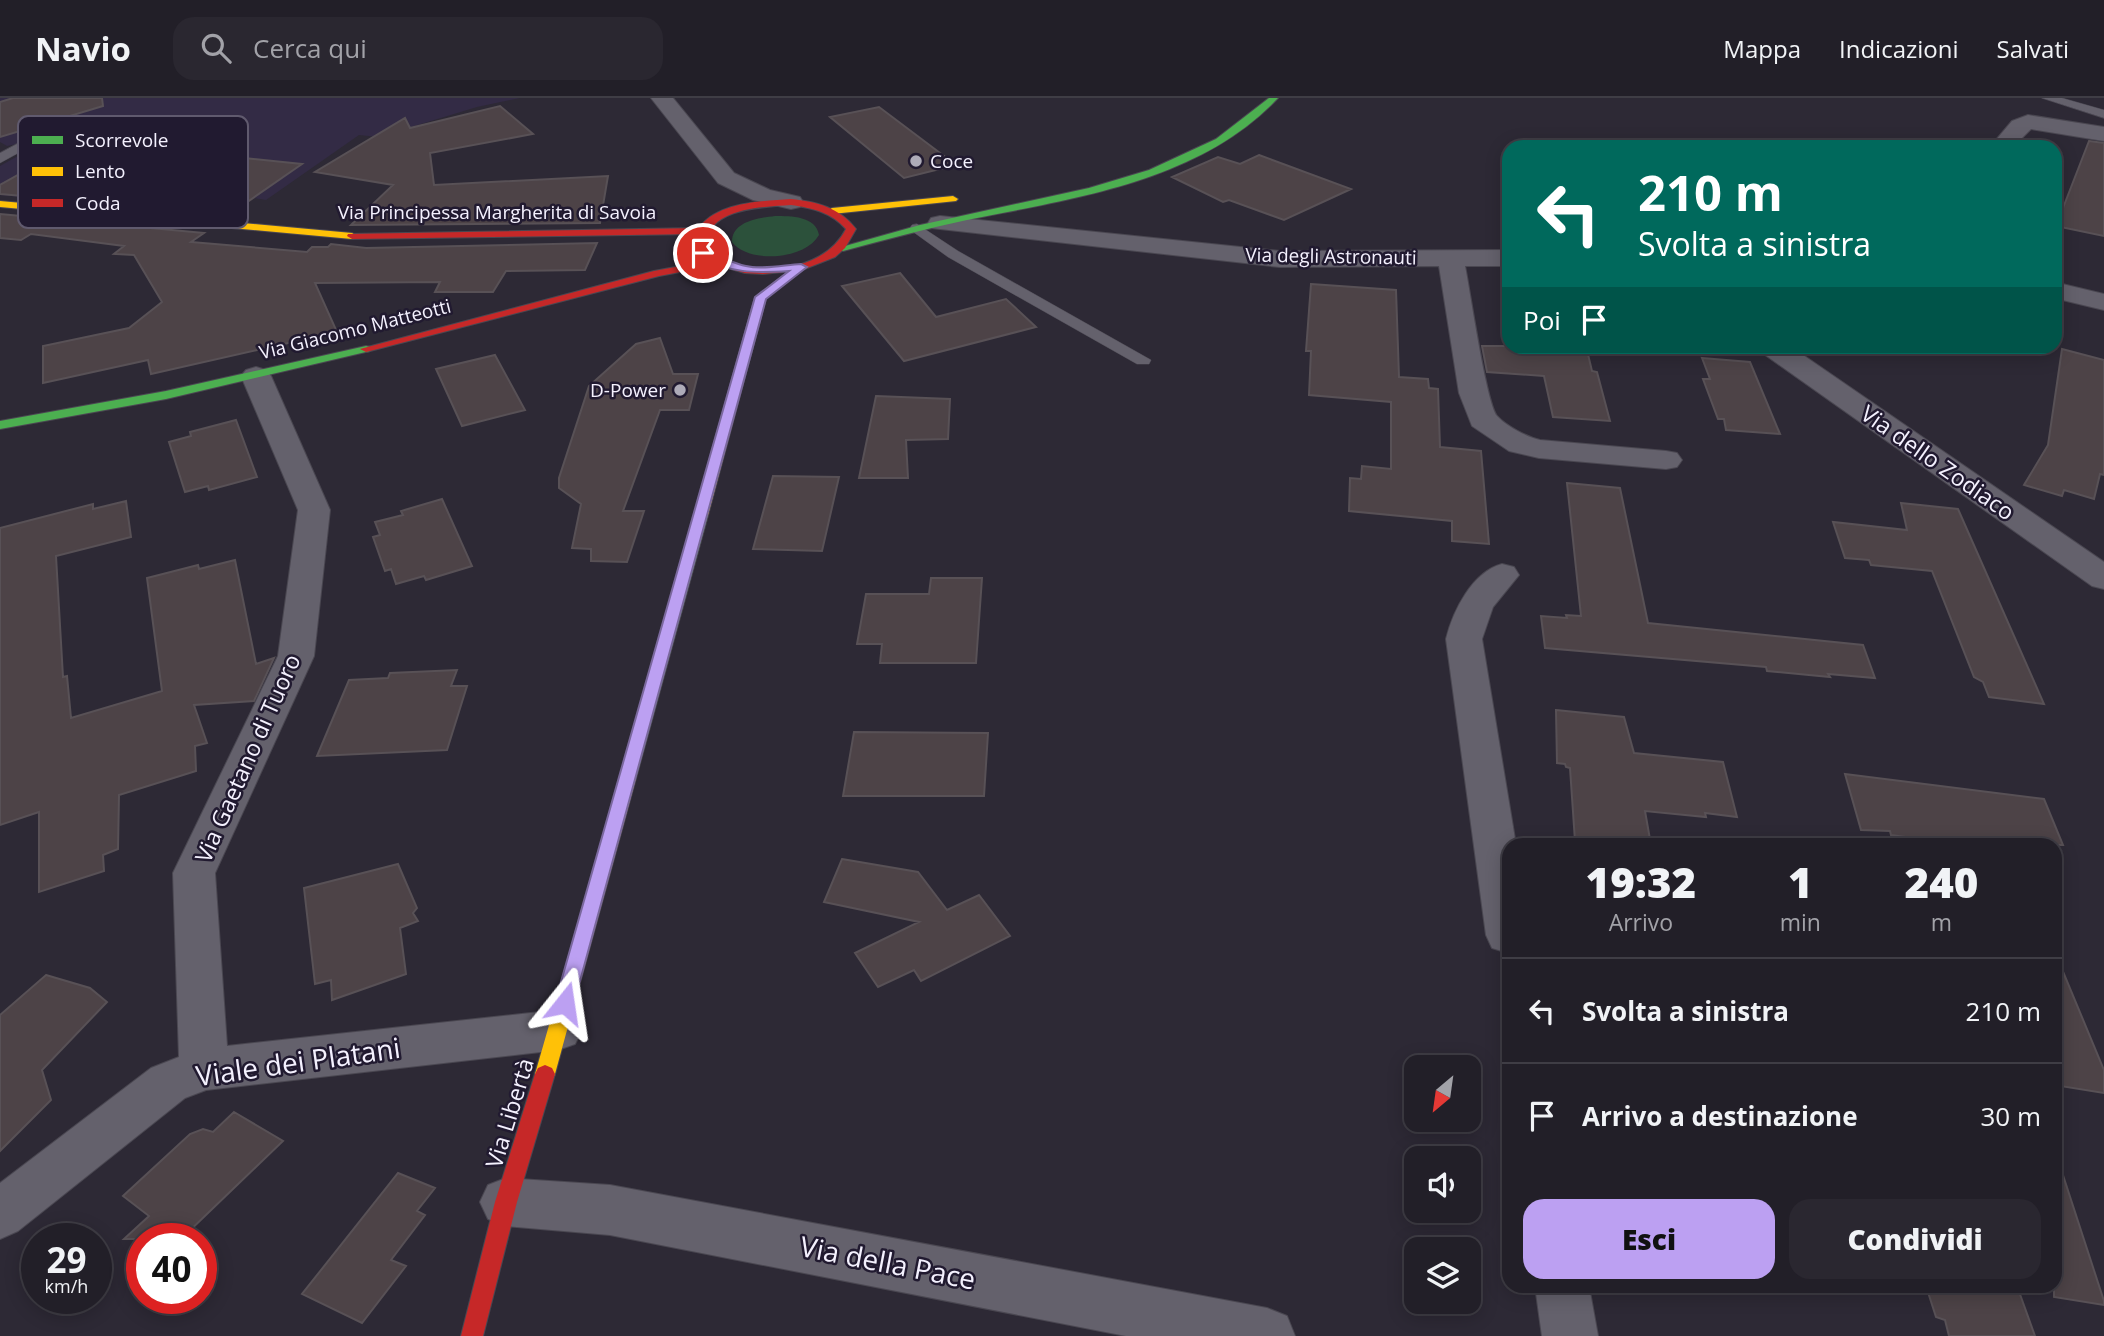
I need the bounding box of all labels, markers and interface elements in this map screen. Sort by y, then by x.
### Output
search box [173,17,663,80]
text: Navio [35,26,131,71]
icon: search [197,29,235,67]
text: Cerca qui [253,30,367,66]
text: Mappa [1723,32,1801,65]
text: Indicazioni [1839,32,1959,65]
text: Salvati [1997,32,2069,65]
legend [18,116,248,228]
text: Scorrevole [75,127,169,153]
place label: Coce [930,148,973,174]
marker: Coce [908,153,924,169]
text: Lento [75,158,125,184]
text: 210 m [1638,159,1783,225]
icon: left [1523,168,1614,259]
text: Coda [75,190,121,216]
street label: Via Principessa Margherita di Savoia [338,199,656,225]
text: Svolta a sinistra [1638,222,1871,265]
pin [673,223,733,283]
icon: arrive [684,234,722,272]
street label: Via degli Astronauti [1245,242,1417,270]
street label: Via Giacomo Matteotti [256,293,454,365]
icon: arrive [1575,301,1613,339]
text: Poi [1523,302,1561,338]
place label: D-Power [590,377,666,403]
marker: D-Power [672,382,688,398]
street label: Via dello Zodiaco [1855,397,2021,527]
street label: Via Gaetano di Tuoro [187,649,307,867]
text: 19:32 [1586,853,1696,910]
text: 1 [1788,853,1813,910]
text: 240 [1905,853,1978,910]
text: Arrivo [1609,906,1673,938]
text: min [1780,906,1821,938]
text: m [1931,906,1952,938]
position arrow [528,966,602,1040]
icon: left [1523,992,1561,1030]
text: Svolta a sinistra [1582,993,1789,1029]
text: 210 m [1966,993,2041,1029]
street label: Viale dei Platani [193,1028,403,1094]
street label: Via Libertà [477,1054,541,1172]
north arrow [1404,1055,1480,1132]
map controls [1404,1055,1481,1314]
icon: arrive [1523,1097,1561,1135]
text: Arrivo a destinazione [1582,1098,1858,1134]
text: 30 m [1980,1098,2041,1134]
button: sound [1404,1146,1481,1223]
button: Esci [1523,1199,1775,1279]
button: Condividi [1789,1199,2041,1279]
speed limit sign: 40 [126,1223,217,1314]
street label: Via della Pace [797,1226,979,1298]
text: 29 [46,1236,87,1283]
button: layers [1404,1237,1481,1314]
text: km/h [45,1274,88,1298]

